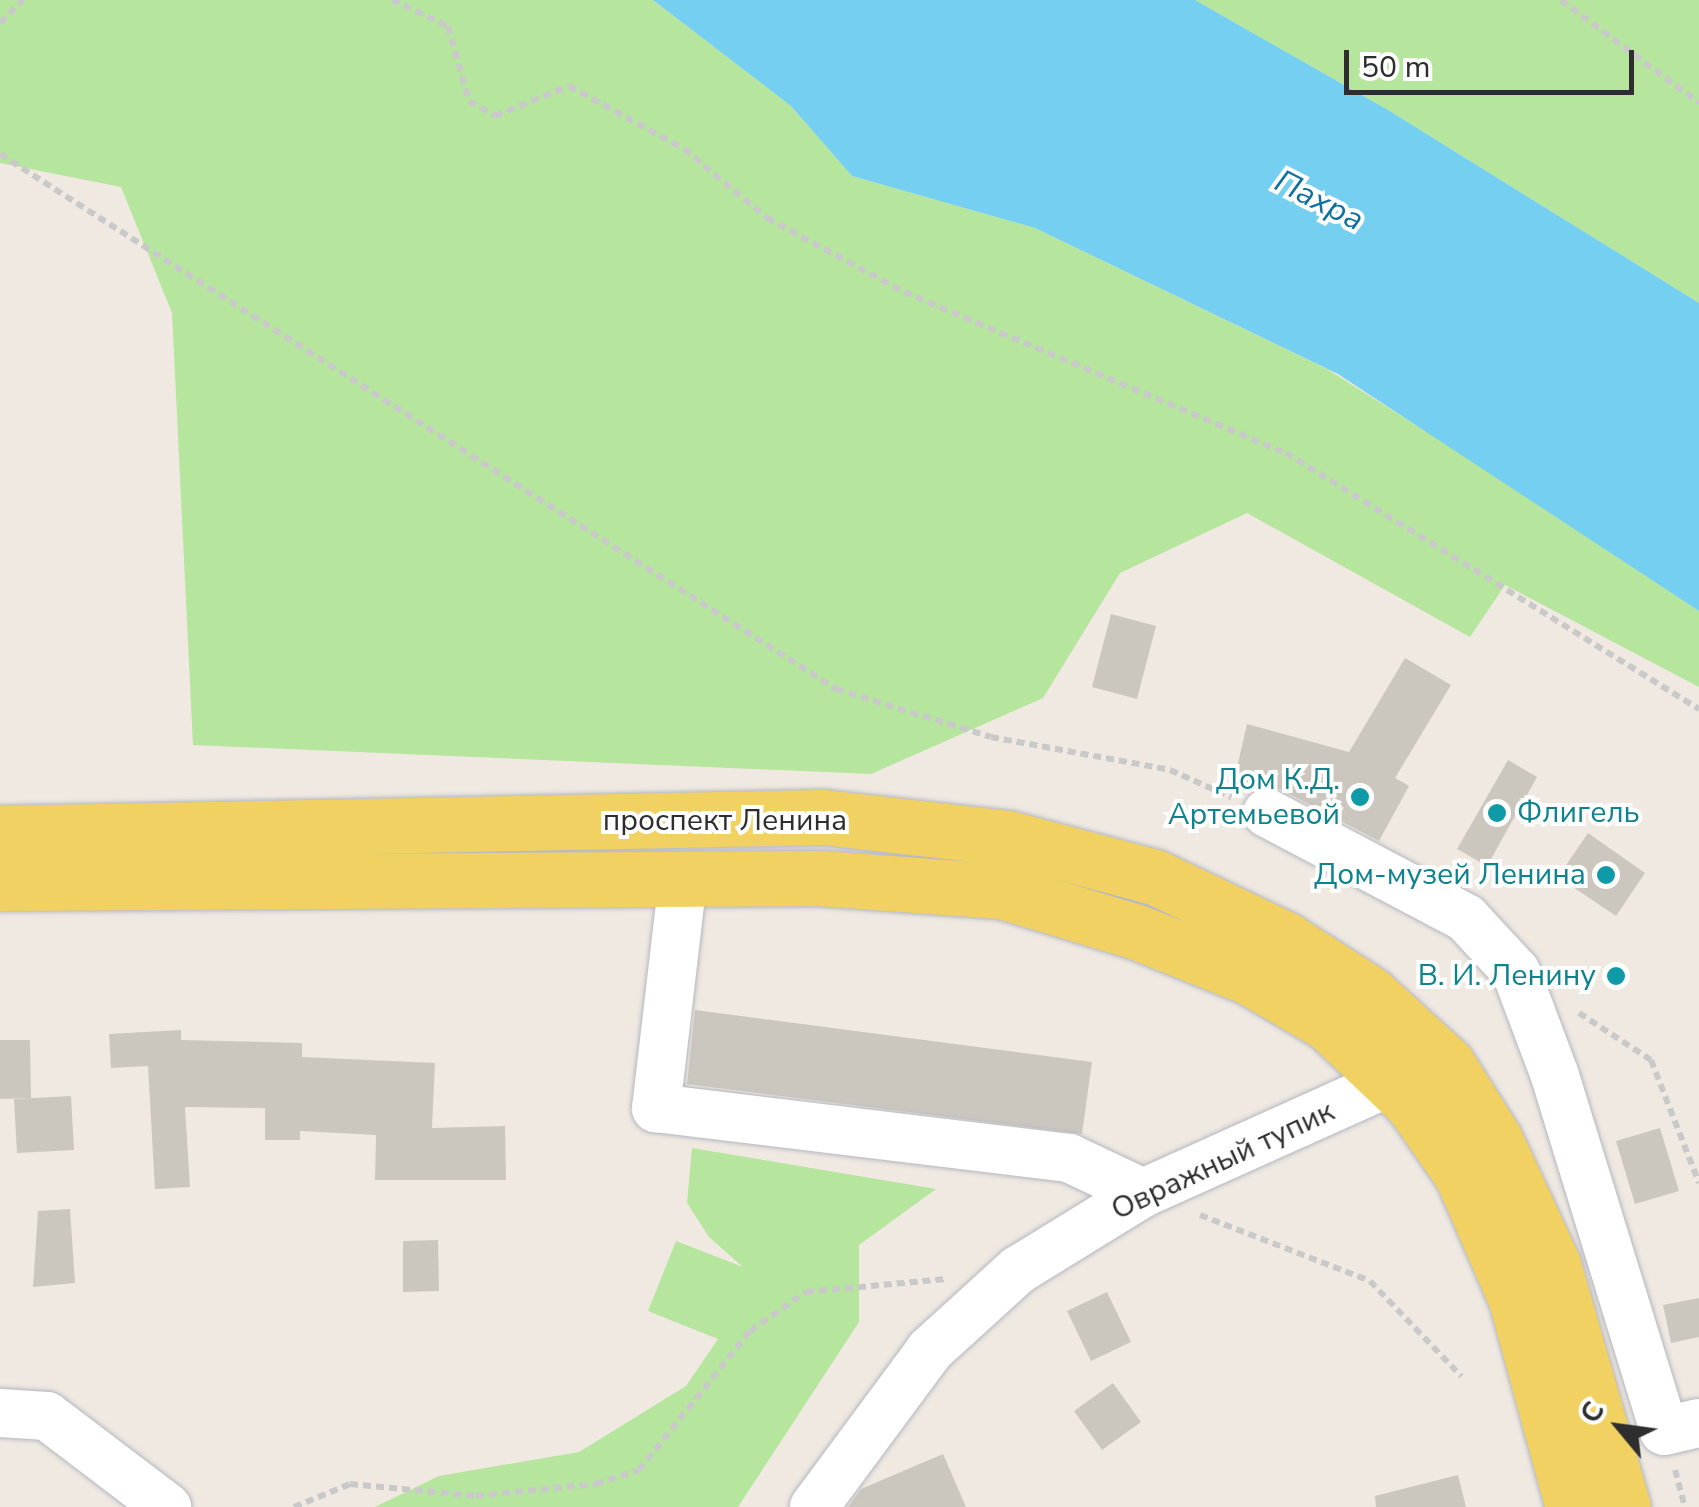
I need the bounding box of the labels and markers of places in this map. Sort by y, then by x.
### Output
place label: Дом К.Д. Артемьевой [1168,762,1340,832]
marker: Дом К.Д. Артемьевой [1349,786,1371,808]
place label: Флигель [1517,795,1640,831]
marker: Флигель [1486,802,1508,824]
place label: Дом-музей Ленина [1314,857,1586,893]
marker: Дом-музей Ленина [1595,864,1617,886]
place label: В. И. Ленину [1418,958,1596,994]
marker: В. И. Ленину [1605,965,1627,987]

